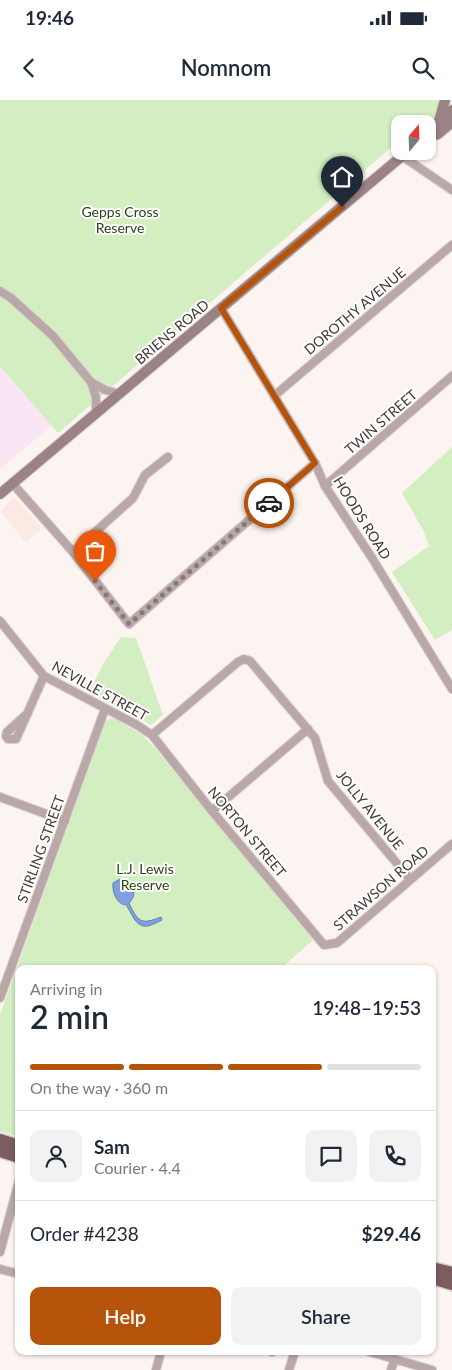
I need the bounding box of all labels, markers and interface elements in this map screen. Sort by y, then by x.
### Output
text: 19:46 [25,6,74,29]
icon: back [15,54,43,82]
text: Nomnom [181,54,271,81]
icon: search [409,54,437,82]
north arrow [391,115,436,160]
map controls [391,115,436,160]
pin [321,156,363,207]
icon: home [328,163,356,191]
park label: Gepps Cross Reserve [81,203,159,236]
street label: DOROTHY AVENUE [301,263,409,358]
street label: BRIENS ROAD [131,296,212,368]
street label: TWIN STREET [341,385,421,458]
street label: HOODS ROAD [330,473,395,562]
courier [244,478,294,528]
icon: car [255,489,283,517]
pin [74,530,116,581]
icon: bag [81,537,109,565]
street label: NEVILLE STREET [49,657,152,724]
street label: JOLLY AVENUE [333,767,407,853]
street label: NORTON STREET [205,783,291,881]
street label: STIRLING STREET [13,792,68,905]
street label: STRAWSON ROAD [330,842,432,934]
park label: L.J. Lewis Reserve [116,860,174,893]
text: Arriving in [30,979,103,998]
text: 19:48–19:53 [312,996,421,1019]
text: 2 min [30,997,109,1036]
text: On the way · 360 m [30,1078,168,1097]
button: person [30,1130,82,1182]
button: chat [305,1130,357,1182]
button: phone [369,1130,421,1182]
text: Sam [94,1135,130,1158]
text: Courier · 4.4 [94,1158,181,1177]
text: Order #4238 [30,1222,139,1245]
text: $29.46 [361,1222,421,1245]
button: Help [30,1287,221,1345]
button: Share [231,1287,421,1345]

